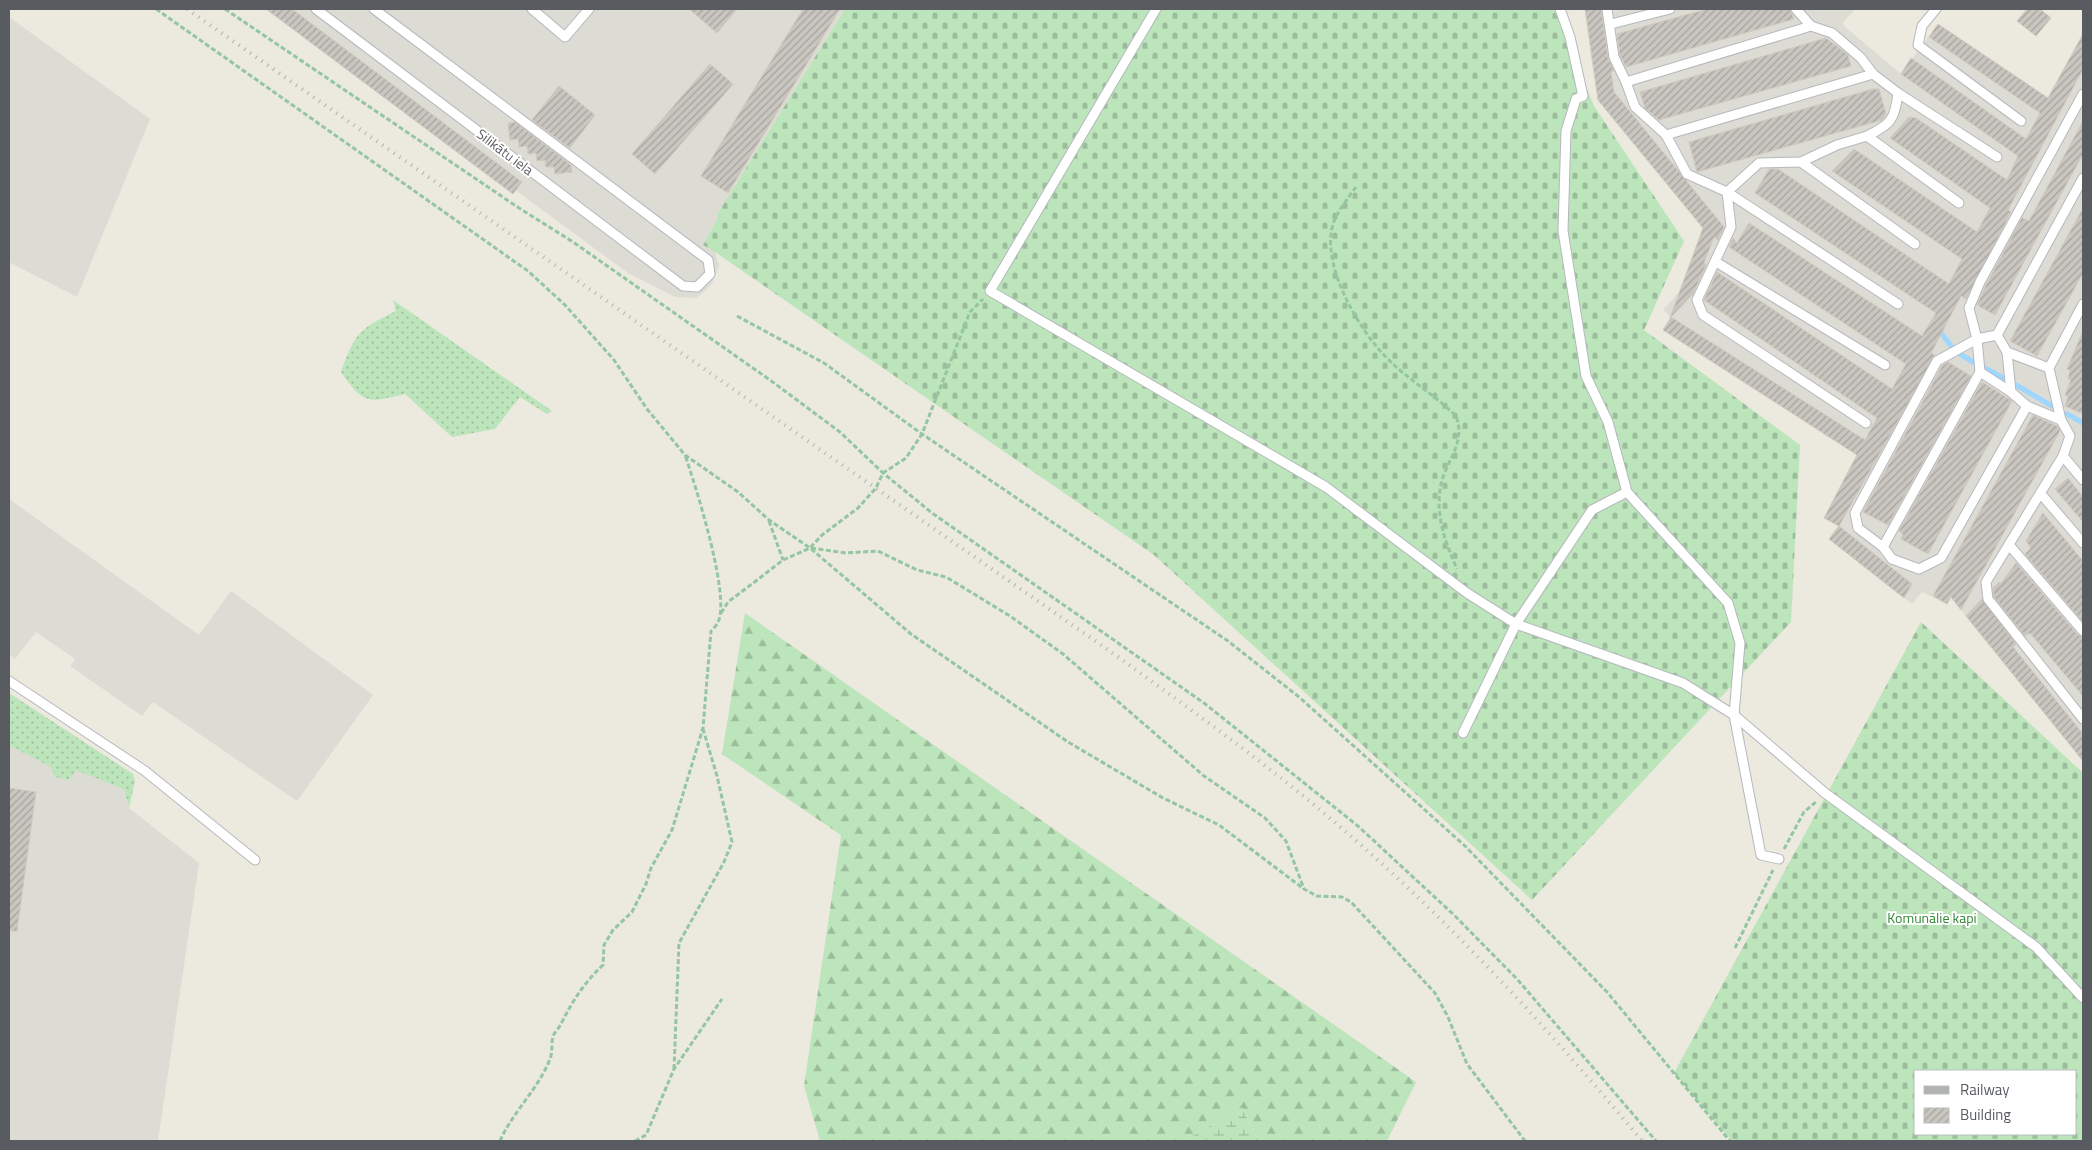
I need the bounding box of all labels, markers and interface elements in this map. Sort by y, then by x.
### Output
street label: Silikātu iela [472,123,538,180]
park label: Komunālie kapi [1887,907,1977,928]
legend [1914,1070,2077,1135]
text: Railway [1960,1078,2010,1101]
text: Building [1960,1103,2011,1126]

